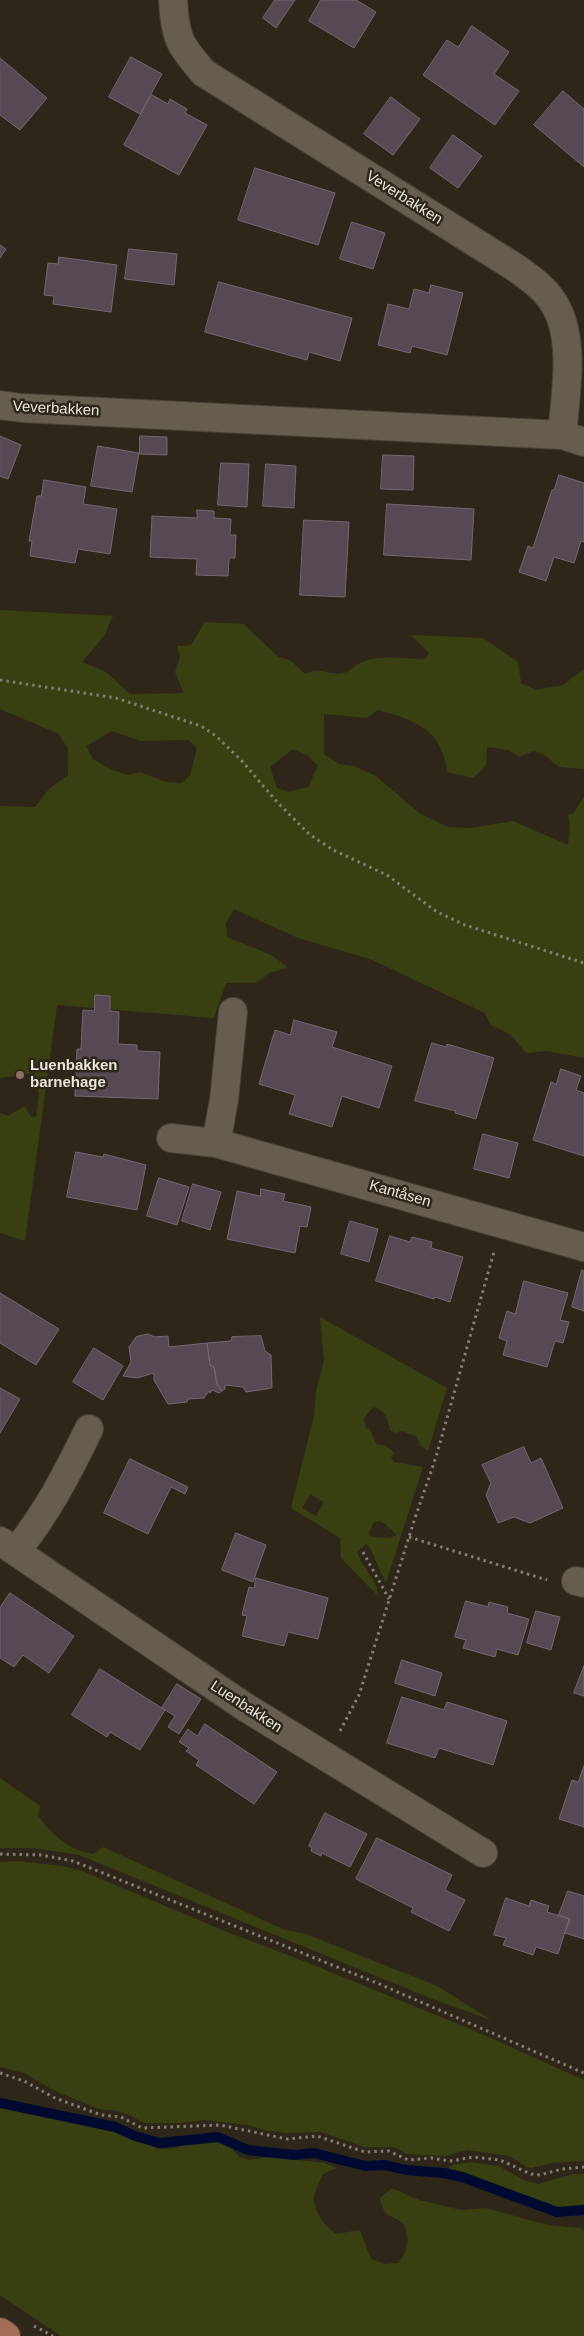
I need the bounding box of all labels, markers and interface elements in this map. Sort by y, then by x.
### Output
street label: Veverbakken [362,167,446,229]
street label: Veverbakken [12,398,100,420]
place label: Luenbakken barnehage [30,1057,118,1092]
marker: Luenbakken barnehage [14,1069,26,1081]
street label: Kantåsen [367,1177,433,1211]
street label: Luenbakken [207,1677,285,1737]

